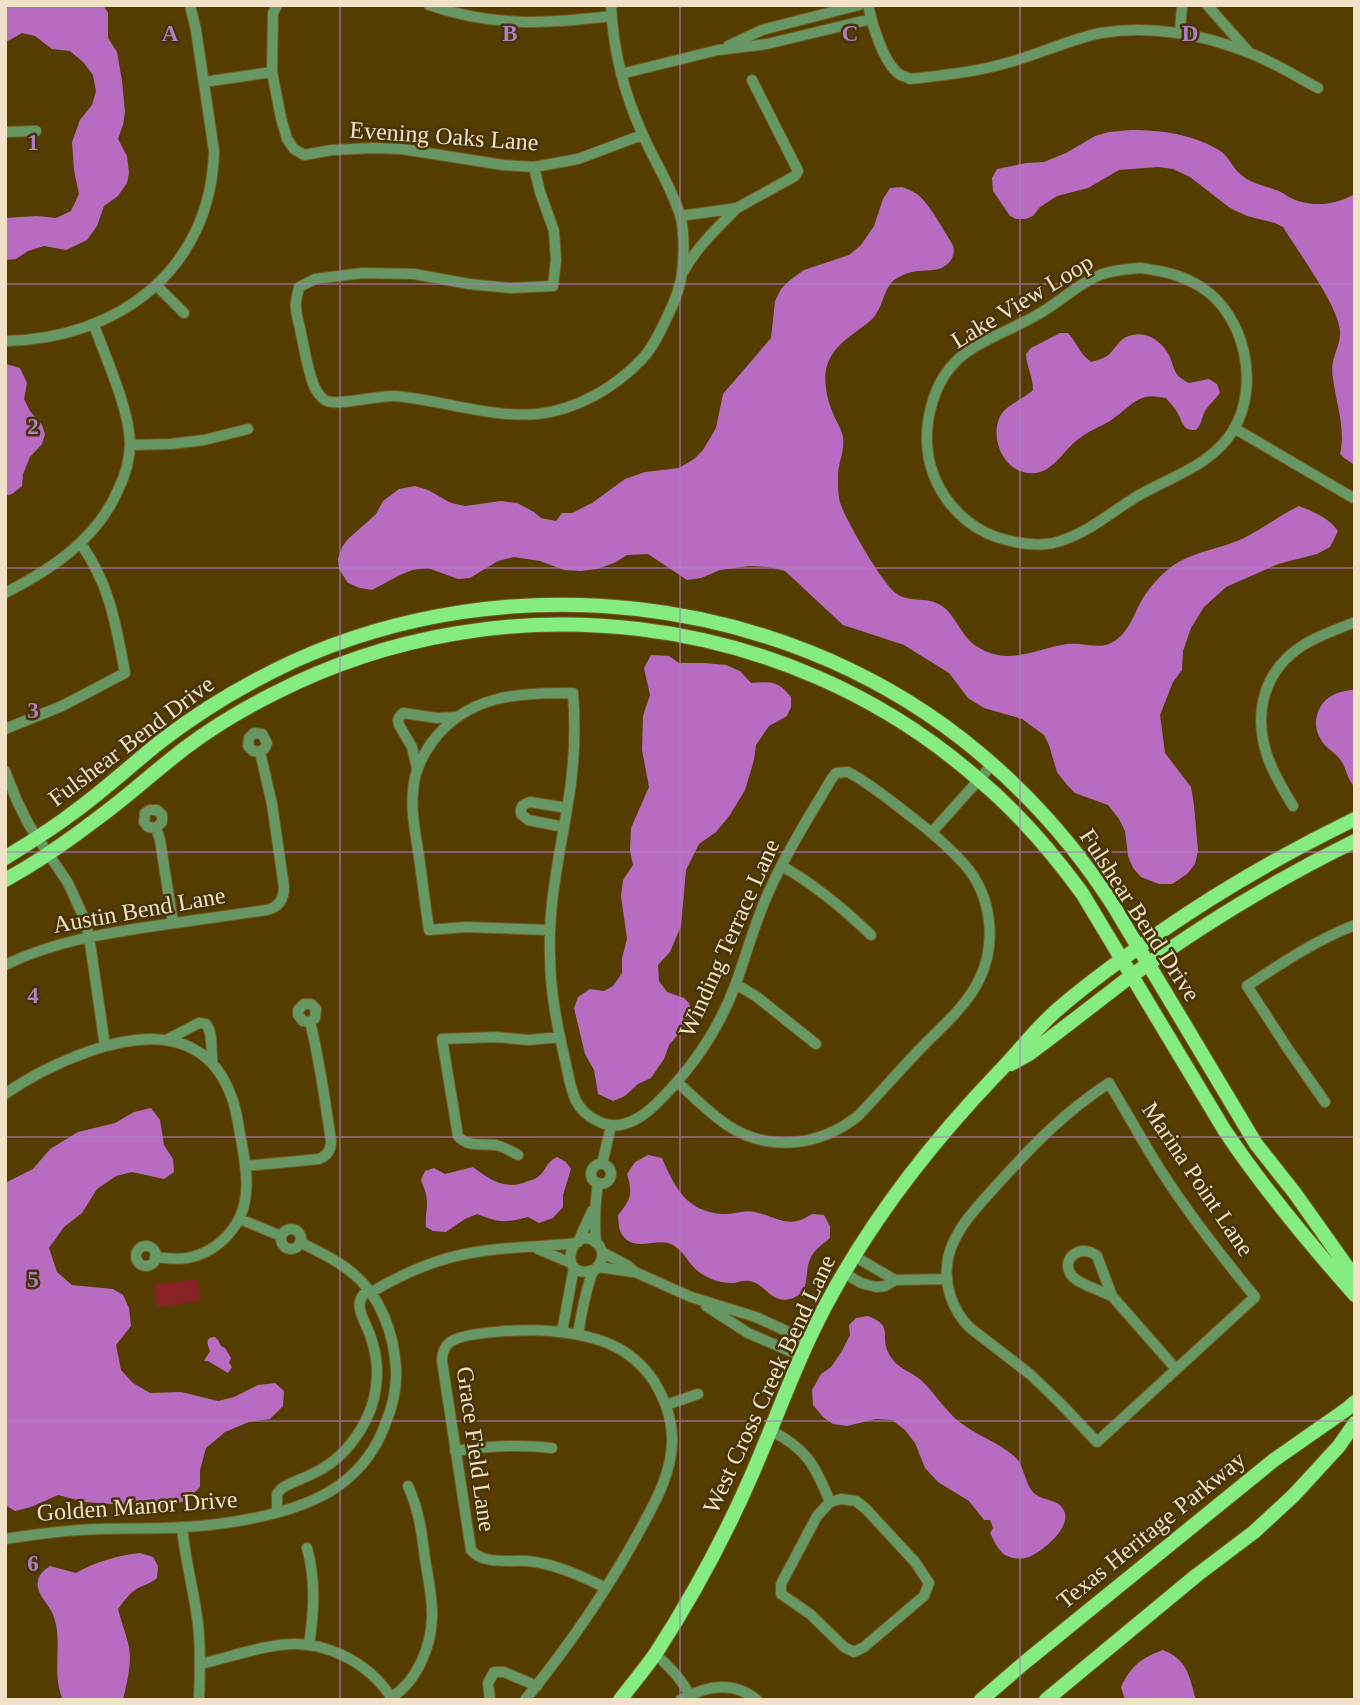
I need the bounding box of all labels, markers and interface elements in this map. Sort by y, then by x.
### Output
text: A [162,21,179,46]
text: B [502,21,518,46]
text: C [842,21,858,46]
text: D [1182,21,1198,46]
street label: Evening Oaks Lane [349,116,539,156]
text: 1 [27,130,39,155]
street label: Lake View Loop [946,248,1098,354]
text: 2 [27,414,39,439]
street label: Fulshear Bend Drive [43,670,219,812]
text: 3 [27,698,39,723]
street label: Fulshear Bend Drive [1075,824,1205,1006]
street label: Winding Terrace Lane [674,835,784,1041]
street label: Austin Bend Lane [51,882,227,938]
text: 4 [27,983,39,1008]
street label: Marina Point Lane [1137,1097,1259,1261]
street label: West Cross Creek Bend Lane [698,1251,840,1517]
text: 5 [27,1267,39,1292]
street label: Grace Field Lane [452,1365,500,1533]
street label: Texas Heritage Parkway [1052,1446,1250,1614]
street label: Golden Manor Drive [36,1486,238,1526]
text: 6 [27,1551,39,1576]

